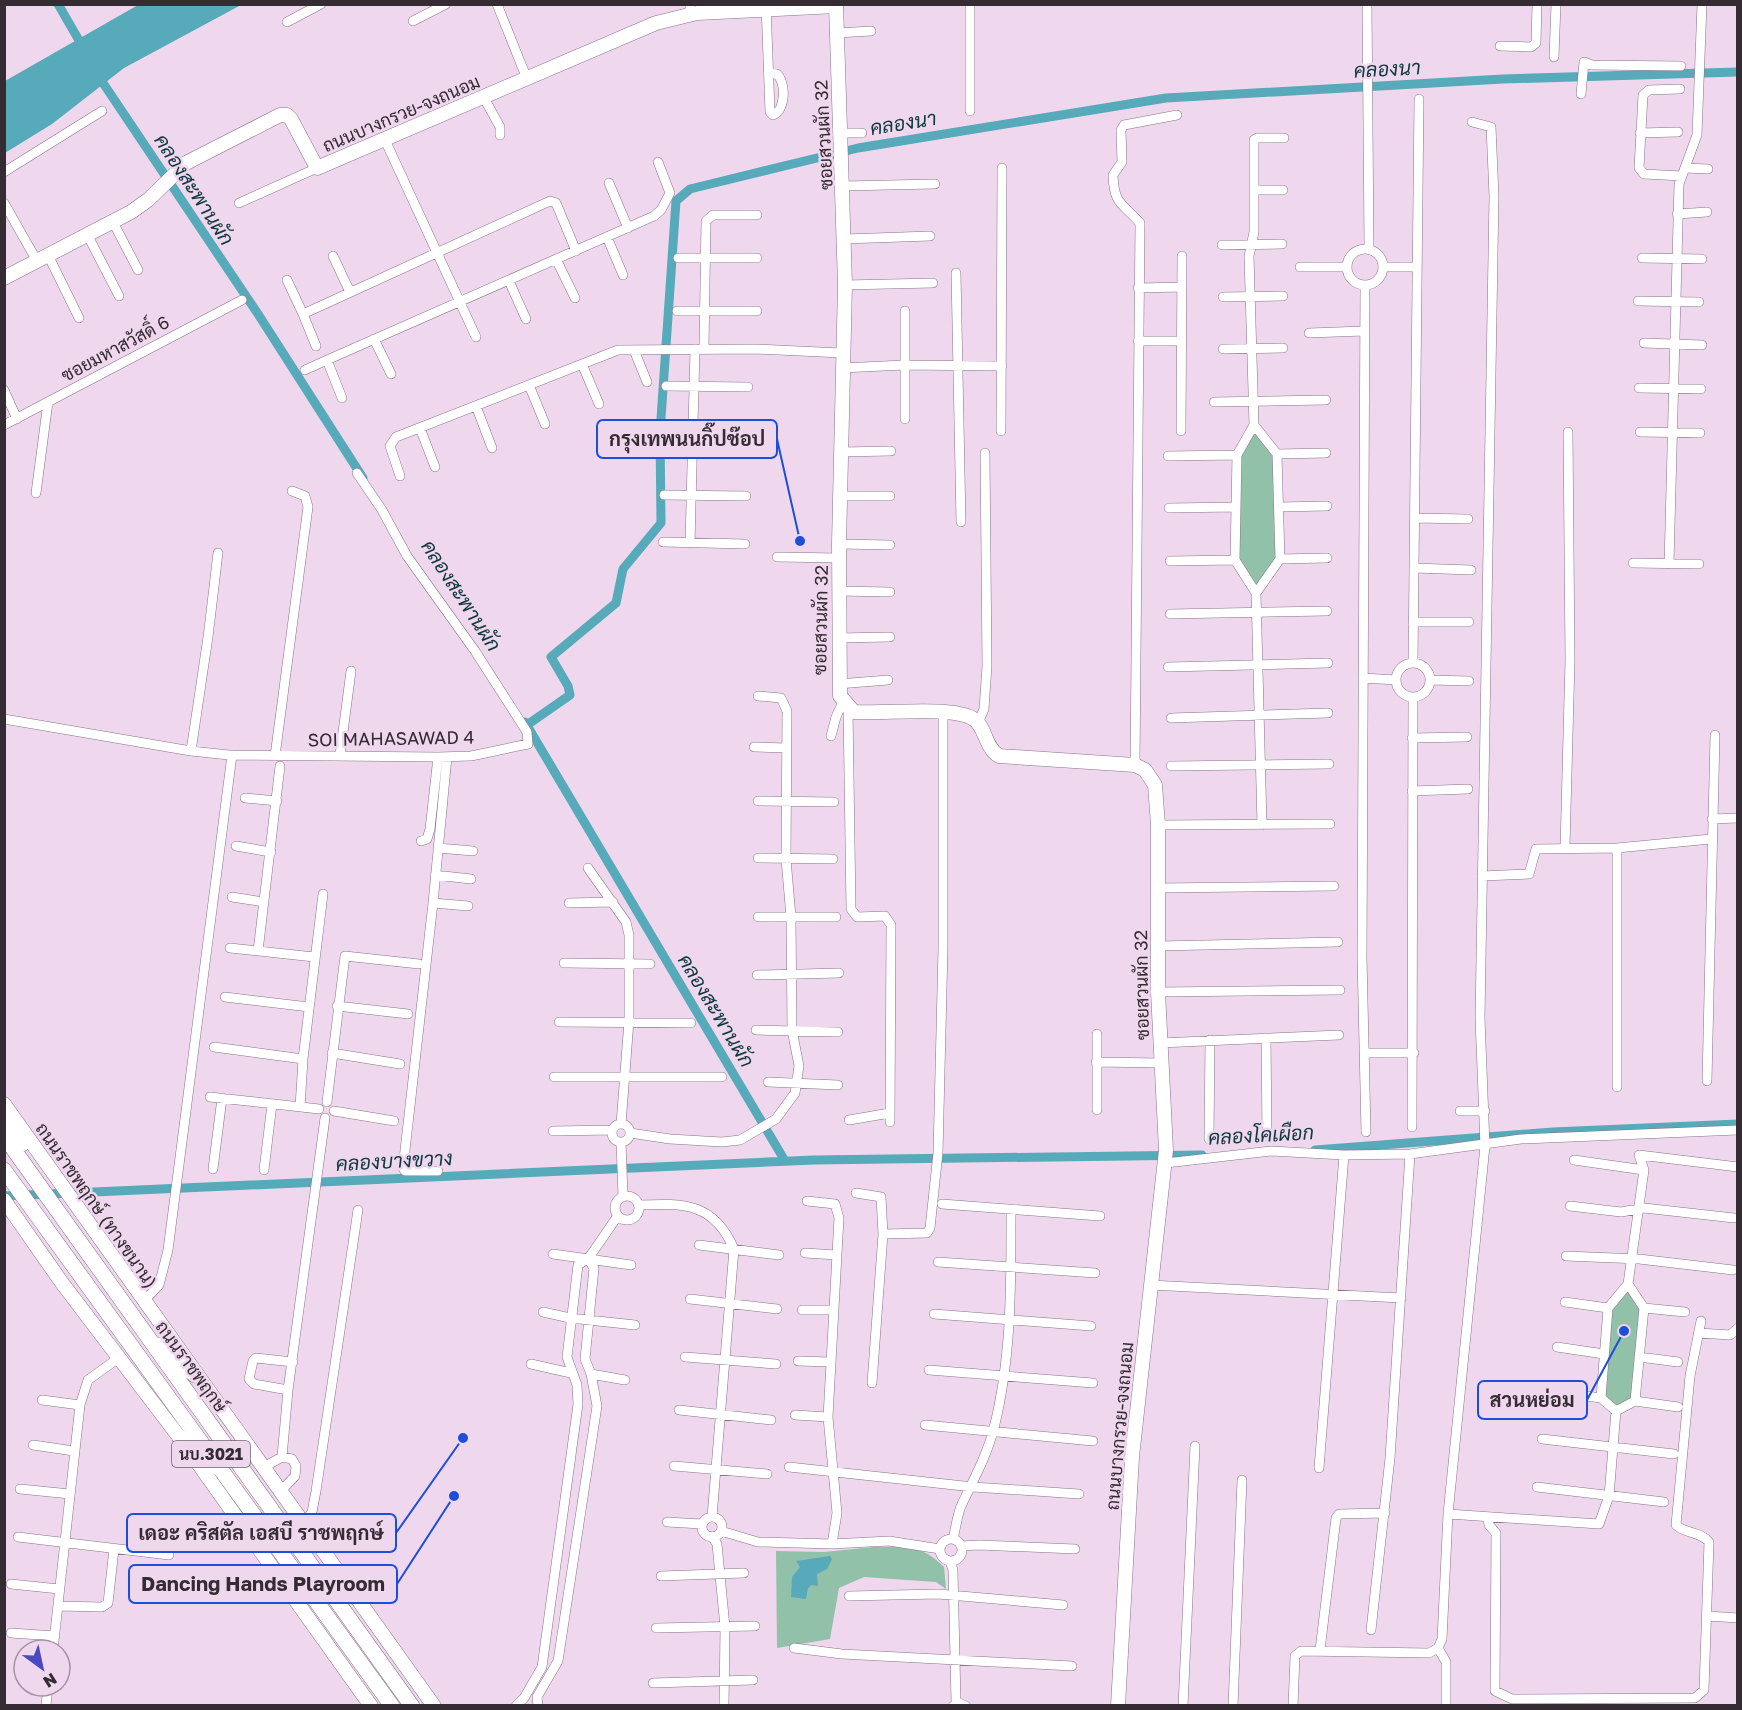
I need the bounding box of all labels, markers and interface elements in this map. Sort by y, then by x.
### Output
water label: คลองนา [1353,54,1421,82]
street label: ถนนบางกรวย-จงถนอม [319,70,483,156]
street label: ซอยสวนผัก 32 [809,79,837,191]
water label: คลองนา [868,105,938,139]
water label: คลองสะพานผัก [150,129,240,249]
street label: ซอยมหาสวัสดิ์ 6 [55,307,173,386]
callout: กรุงเทพนนกิ๊ปช๊อป [597,420,777,458]
text: กรุงเทพนนกิ๊ปช๊อป [609,422,765,454]
water label: คลองสะพานผัก [417,535,507,655]
street label: ซอยสวนผัก 32 [808,565,832,675]
street label: SOI MAHASAWAD 4 [307,726,475,750]
street label: ซอยสวนผัก 32 [1129,930,1153,1040]
water label: คลองสะพานผัก [674,949,760,1071]
street label: ถนนราชพฤกษ์ (ทางขนาน) [31,1117,163,1293]
water label: คลองโคเผือก [1207,1119,1315,1149]
water label: คลองบางขวาง [335,1145,453,1175]
street label: ถนนราชพฤกษ์ [151,1315,234,1417]
street label: ถนนบางกรวย-จงถนอม [1101,1341,1137,1511]
callout: สวนหย่อม [1478,1381,1587,1419]
text: สวนหย่อม [1490,1387,1574,1411]
road number: นบ.3021 [172,1441,250,1467]
callout: เดอะ คริสตัล เอสบี ราชพฤกษ์ [127,1514,396,1552]
text: เดอะ คริสตัล เอสบี ราชพฤกษ์ [138,1520,384,1545]
callout: Dancing Hands Playroom [129,1565,397,1603]
text: Dancing Hands Playroom [141,1571,385,1595]
north arrow [12,1638,72,1698]
text: N [40,1669,61,1692]

